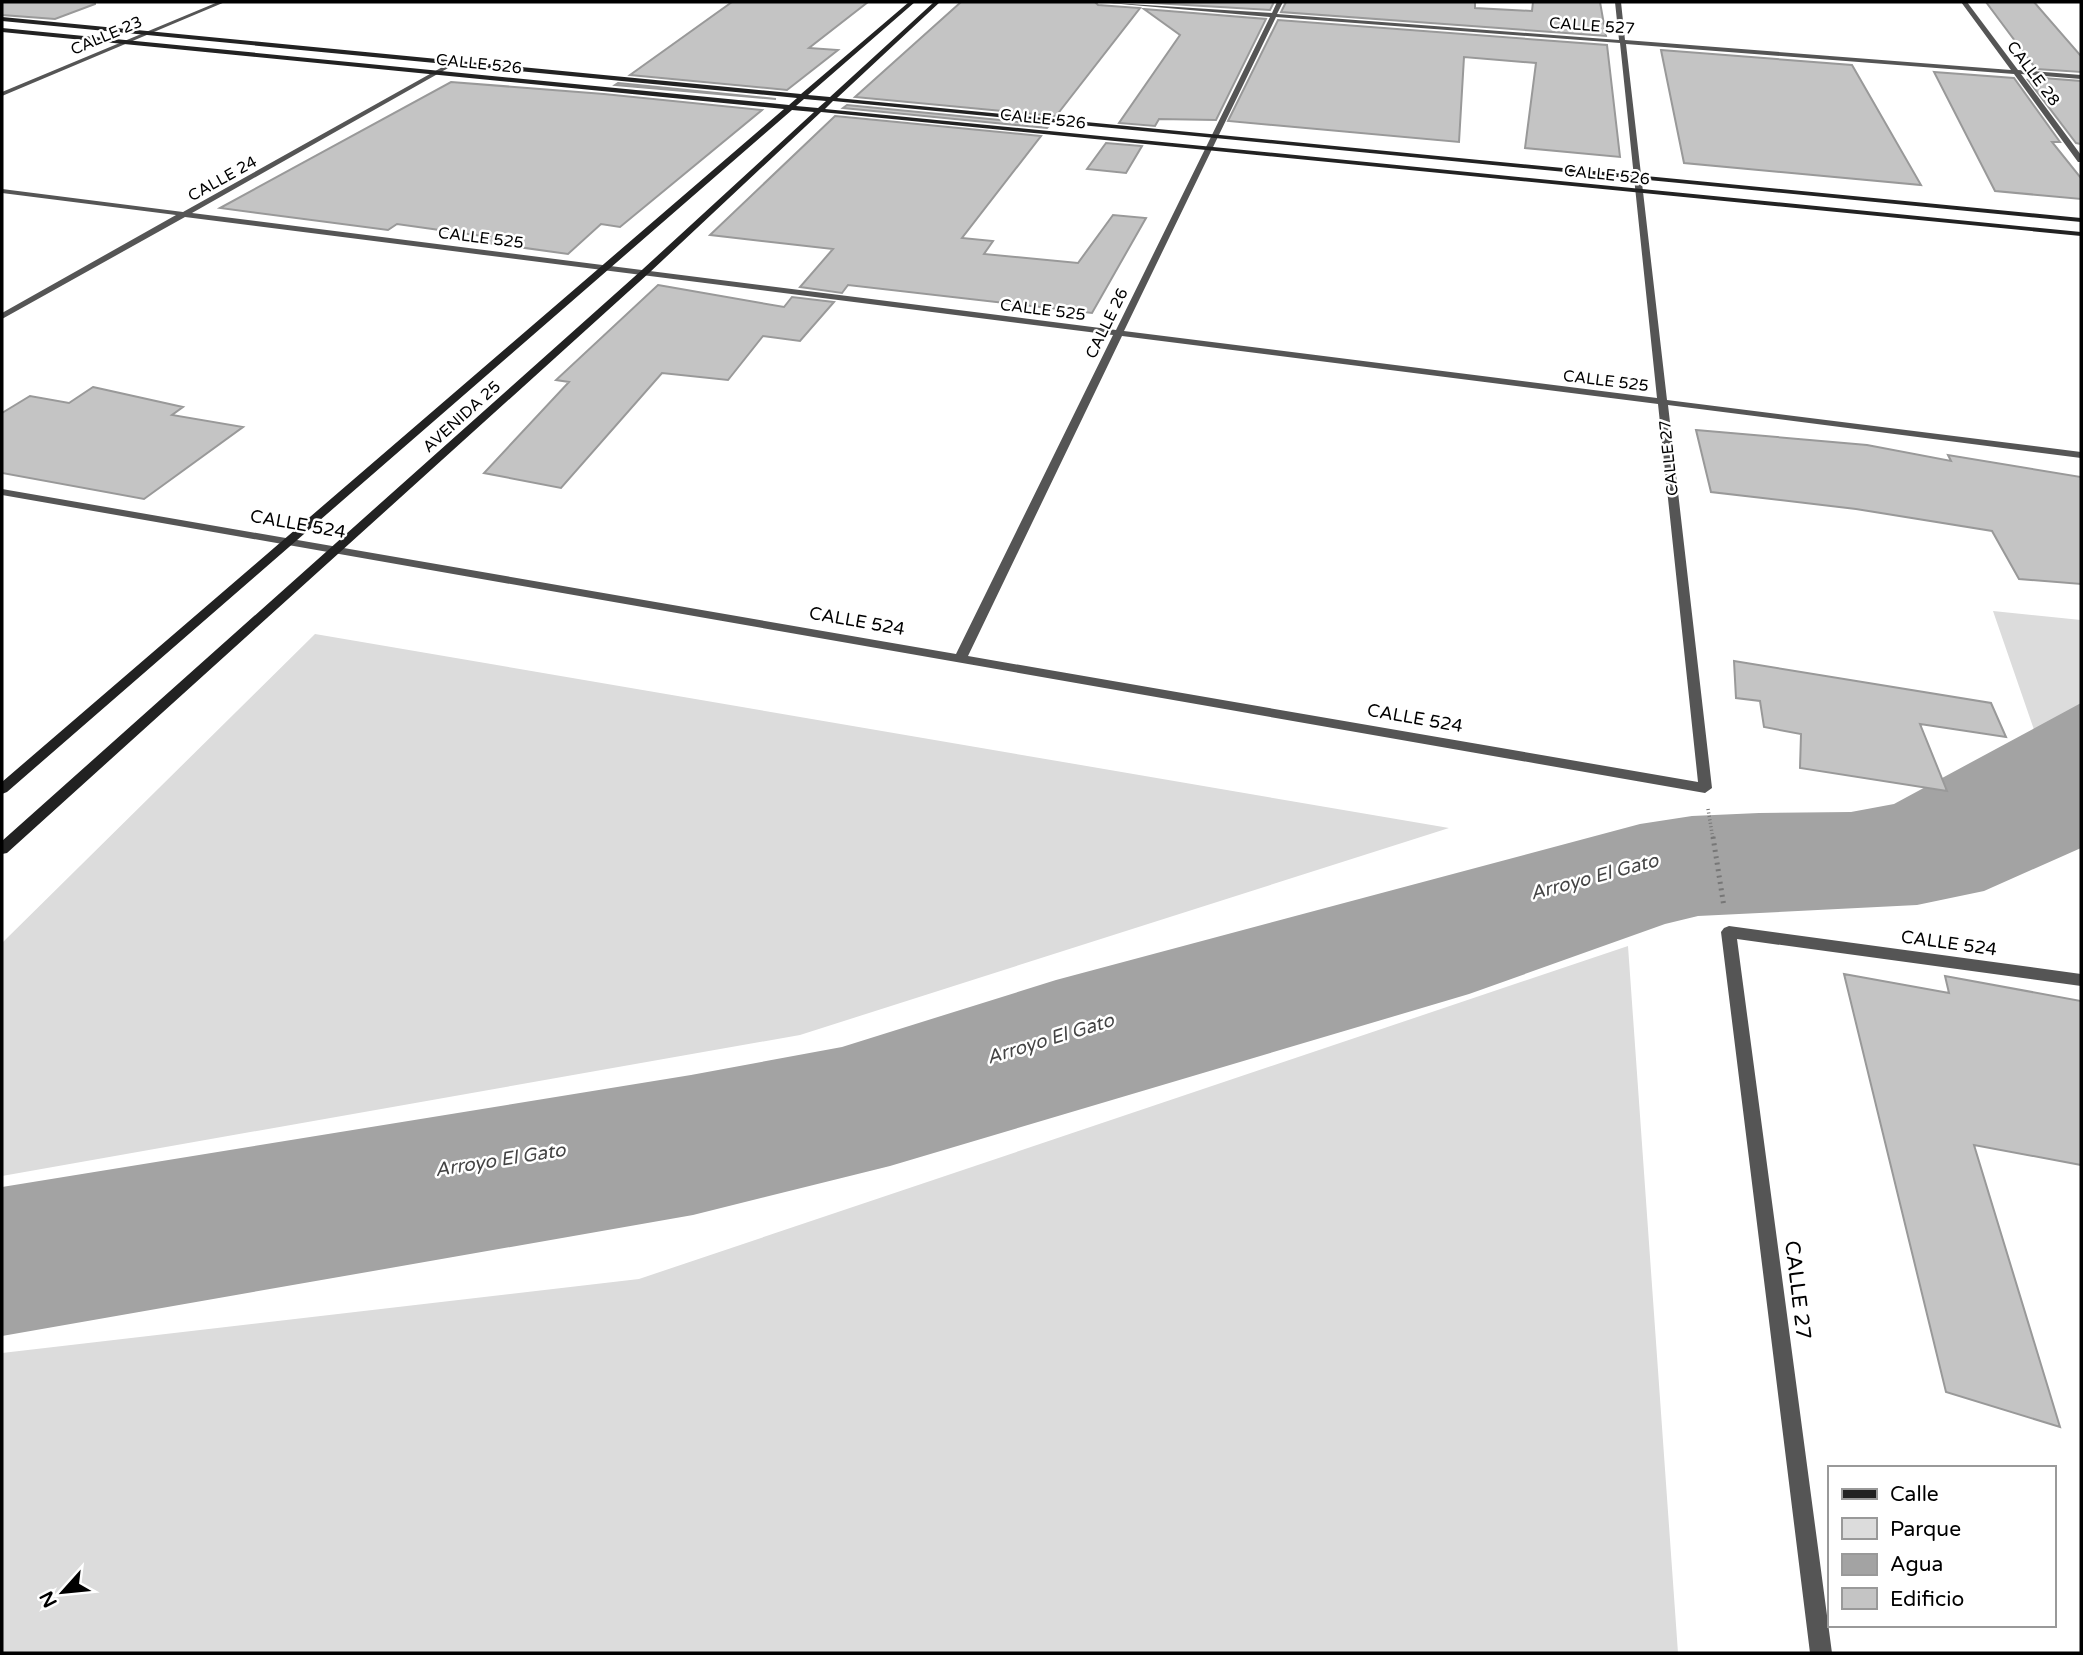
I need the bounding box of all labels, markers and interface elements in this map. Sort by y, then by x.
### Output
street label: CALLE 23 [68,12,145,60]
street label: CALLE 527 [1548,13,1636,39]
street label: CALLE 28 [2002,37,2064,110]
street label: CALLE 526 [435,50,523,78]
street label: CALLE 526 [999,105,1087,133]
street label: CALLE 24 [184,152,261,206]
street label: CALLE 526 [1563,161,1651,189]
street label: CALLE 525 [437,223,525,253]
street label: CALLE 26 [1081,285,1133,362]
street label: CALLE 525 [999,295,1087,325]
street label: CALLE 525 [1562,366,1650,396]
street label: AVENIDA 25 [419,377,505,457]
street label: CALLE 27 [1655,419,1683,497]
street label: CALLE 524 [248,505,348,543]
street label: CALLE 524 [807,602,907,640]
street label: CALLE 524 [1365,699,1465,737]
water label: Arroyo El Gato [1528,849,1662,905]
street label: CALLE 524 [1900,925,1998,961]
water label: Arroyo El Gato [984,1009,1118,1069]
water label: Arroyo El Gato [433,1139,568,1181]
street label: CALLE 27 [1779,1239,1816,1341]
legend [1828,1466,2055,1627]
text: Calle [1890,1482,1939,1507]
text: Parque [1890,1517,1961,1542]
text: Agua [1890,1552,1943,1577]
north arrow [28,1557,98,1627]
text: N [35,1587,62,1611]
text: Edificio [1890,1587,1964,1612]

